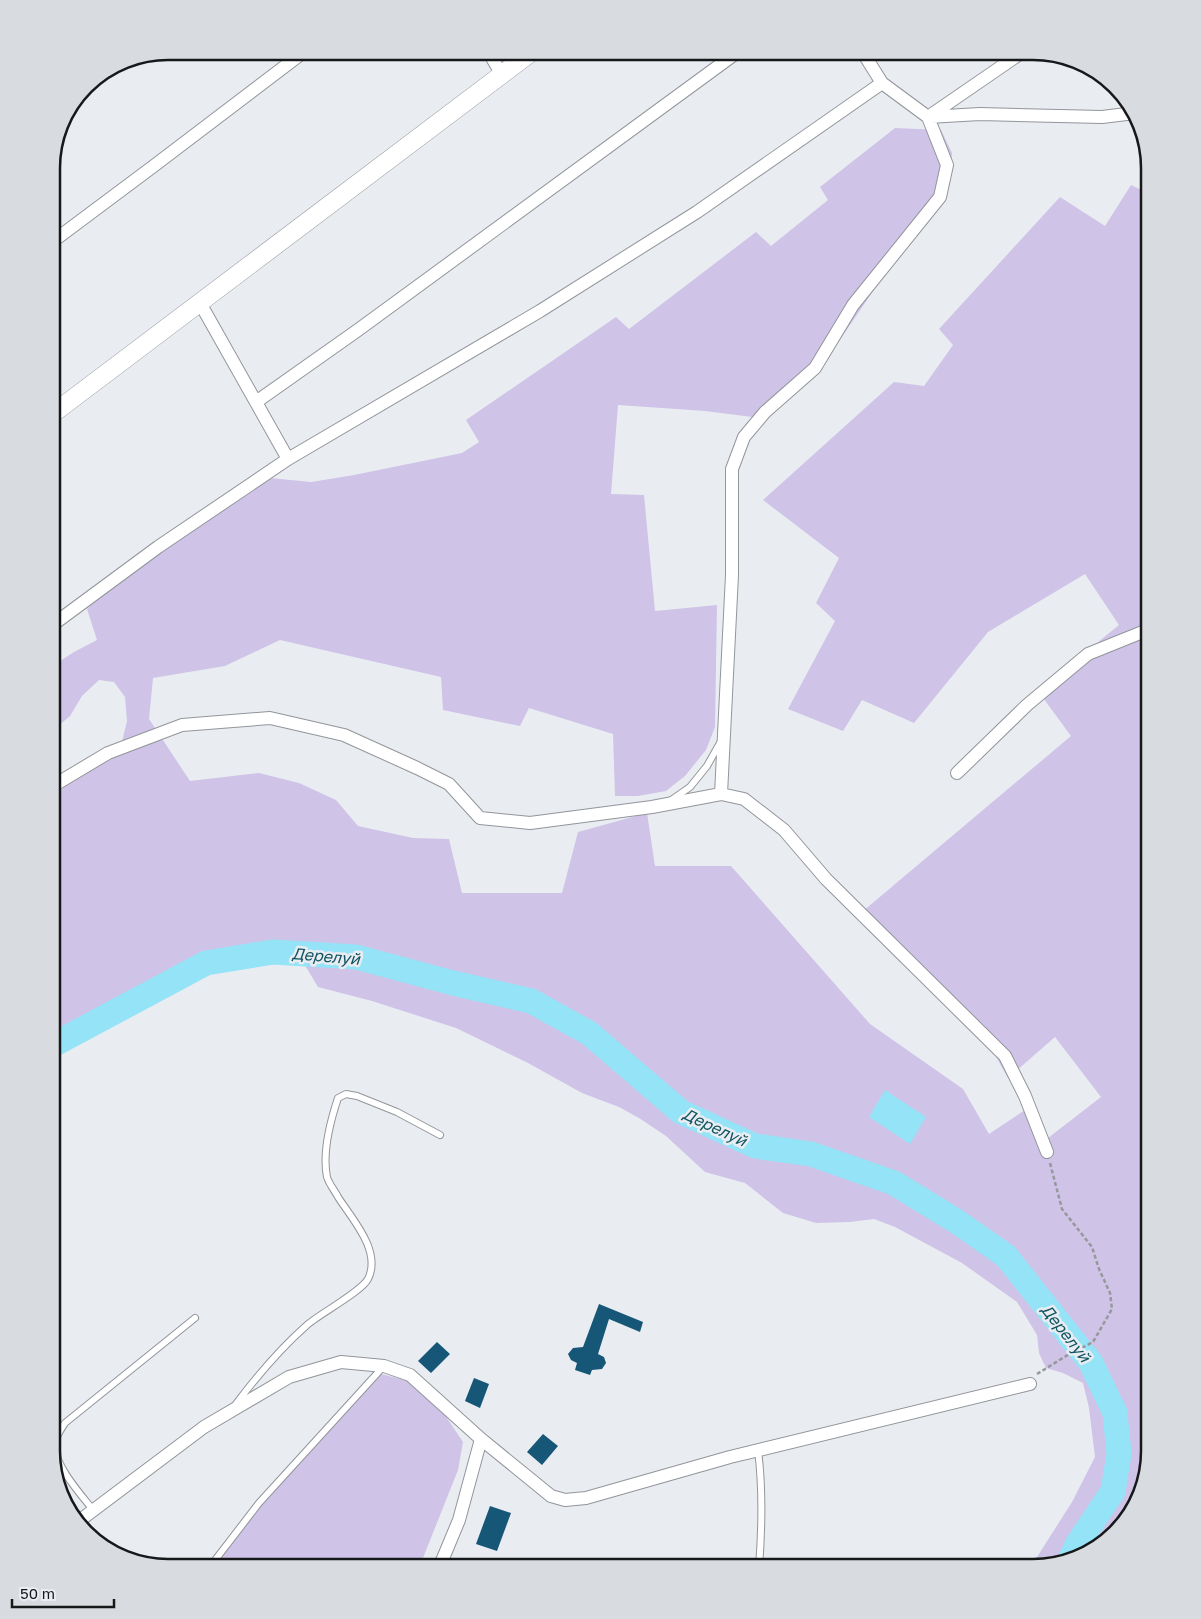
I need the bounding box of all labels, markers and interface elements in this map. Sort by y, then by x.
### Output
water label: Дерелуй [290,943,362,969]
water label: Дерелуй [679,1103,751,1151]
water label: Дерелуй [1037,1299,1096,1367]
scale bar [12,1576,115,1608]
text: 50 m [20,1584,55,1602]

